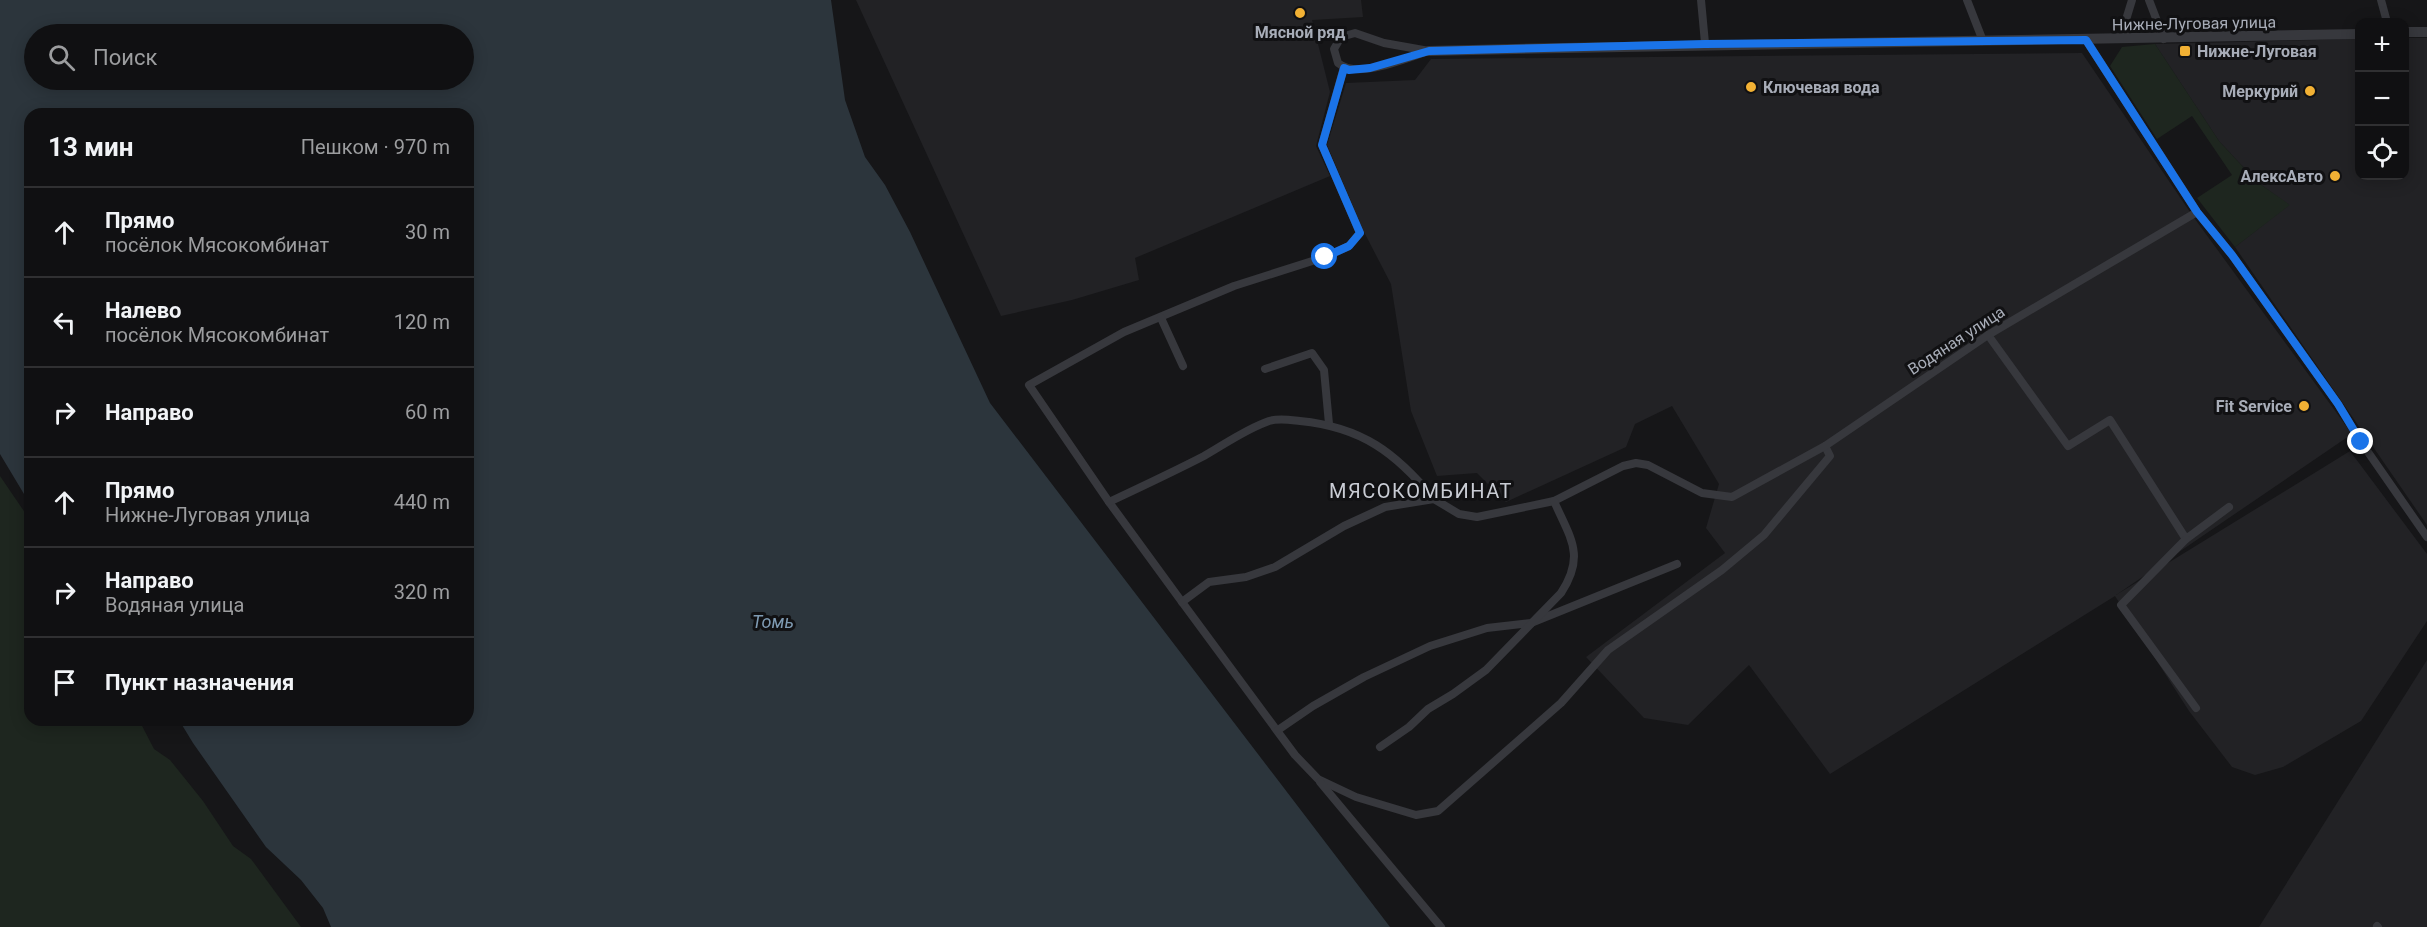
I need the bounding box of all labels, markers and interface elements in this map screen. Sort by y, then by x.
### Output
marker: Мясной ряд [1293,6,1307,20]
street label: Нижне-Луговая улица [2112,13,2276,34]
map controls [2355,18,2409,180]
button: + [2355,18,2409,72]
place label: Мясной ряд [1255,23,1345,42]
search box [24,24,474,90]
icon: search [45,41,78,74]
place label: Нижне-Луговая [2197,42,2317,61]
marker: Нижне-Луговая [2178,44,2192,58]
text: Поиск [93,45,157,70]
button: − [2355,72,2409,126]
place label: Ключевая вода [1763,78,1880,97]
marker: Ключевая вода [1744,80,1758,94]
place label: Меркурий [2222,82,2298,101]
marker: Меркурий [2303,84,2317,98]
button: locate [2355,126,2409,180]
text: 13 мин [48,132,133,162]
text: Пешком · 970 m [301,135,450,159]
place label: АлексАвто [2241,167,2323,186]
marker: АлексАвто [2328,169,2342,183]
text: Прямо [105,208,174,233]
icon: ahead [48,216,81,249]
text: 30 m [405,220,450,244]
text: посёлок Мясокомбинат [105,233,329,257]
route start [1311,243,1337,269]
text: Налево [105,298,182,323]
street label: Водяная улица [1904,302,2008,379]
icon: left [48,306,81,339]
text: 120 m [394,310,450,334]
text: посёлок Мясокомбинат [105,323,329,347]
icon: right [48,396,81,429]
place label: Fit Service [2216,397,2292,416]
marker: Fit Service [2297,399,2311,413]
text: Направо [105,400,194,425]
text: 60 m [405,400,450,424]
route end [2347,428,2373,454]
text: Прямо [105,478,174,503]
district label: МЯСОКОМБИНАТ [1329,479,1513,503]
icon: ahead [48,486,81,519]
text: 440 m [394,490,450,514]
text: Нижне-Луговая улица [105,503,310,527]
text: Направо [105,568,194,593]
icon: right [48,576,81,609]
text: 320 m [394,580,450,604]
text: Водяная улица [105,593,244,617]
water label: Томь [752,611,794,632]
icon: arrive [48,666,81,699]
text: Пункт назначения [105,670,294,695]

